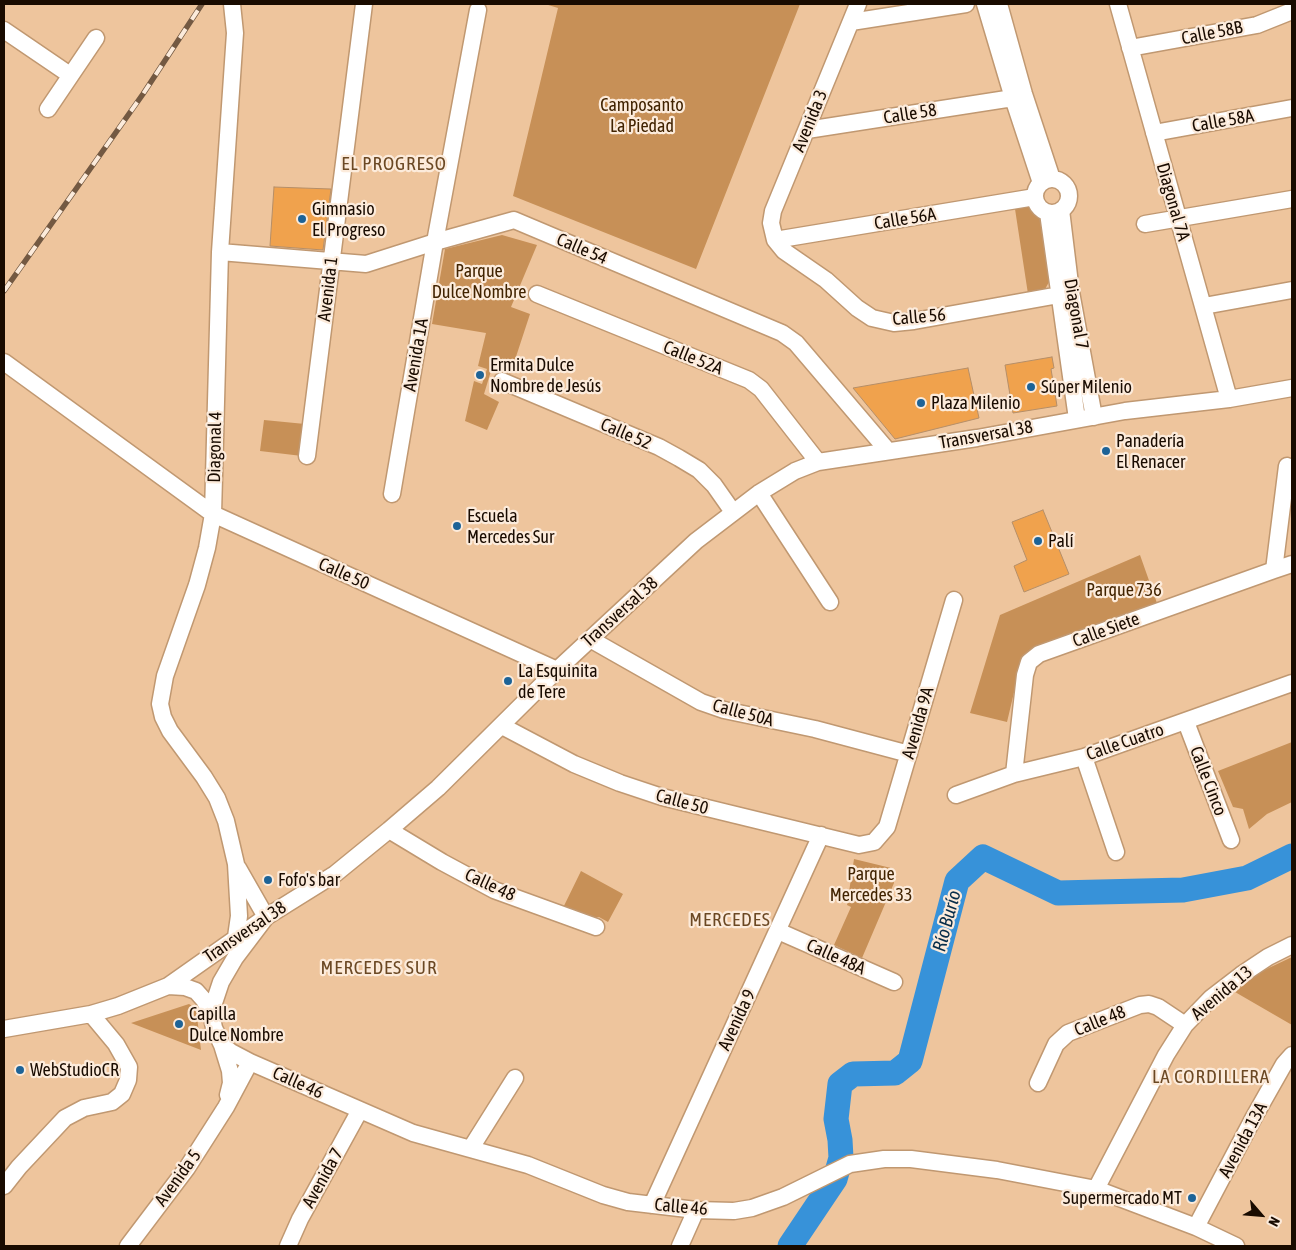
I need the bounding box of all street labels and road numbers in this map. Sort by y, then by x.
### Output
street label: Calle 58B [1180,16,1244,50]
street label: Avenida 3 [788,87,832,155]
street label: Calle 58 [882,99,938,129]
street label: Calle 58A [1190,105,1256,137]
street label: Diagonal 7A [1152,161,1194,243]
street label: Calle 56A [873,203,937,235]
street label: Calle 54 [553,229,611,269]
street label: Avenida 1 [313,255,343,323]
street label: Diagonal 7 [1059,277,1093,351]
street label: Calle 56 [891,304,947,330]
street label: Avenida 1A [399,317,433,393]
street label: Calle 52A [660,336,726,380]
street label: Diagonal 4 [204,411,226,483]
street label: Calle 52 [597,414,655,454]
street label: Transversal 38 [937,416,1035,454]
street label: Calle 50 [315,553,373,595]
street label: Transversal 38 [578,572,662,652]
street label: Calle Siete [1070,608,1142,652]
street label: Avenida 9A [897,685,939,761]
street label: Calle 50A [710,695,776,731]
street label: Calle Cuatro [1083,719,1167,765]
street label: Calle Cinco [1185,743,1231,819]
street label: Calle 50 [653,785,711,819]
street label: Calle 48 [461,864,519,906]
street label: Transversal 38 [200,897,290,967]
street label: Calle 48A [803,934,869,980]
street label: Avenida 13 [1187,961,1257,1025]
street label: Avenida 9 [713,986,761,1054]
street label: Calle 48 [1071,1001,1129,1041]
street label: Calle 46 [269,1062,327,1104]
street label: Avenida 13A [1214,1099,1272,1181]
street label: Avenida 7 [298,1144,348,1212]
street label: Avenida 5 [150,1145,206,1211]
street label: Calle 46 [653,1194,709,1220]

